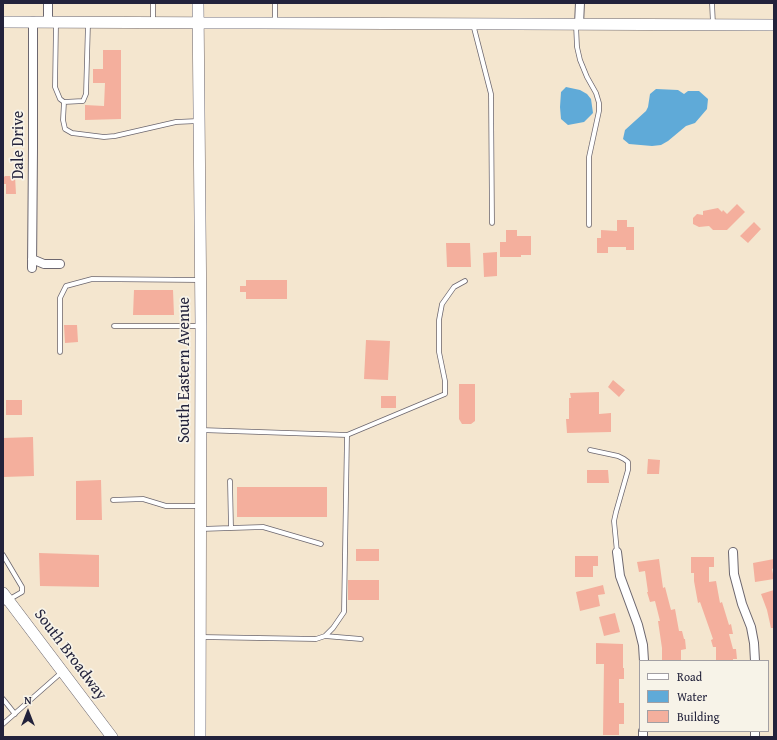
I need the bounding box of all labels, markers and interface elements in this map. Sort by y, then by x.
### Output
street label: Dale Drive [9,111,29,179]
street label: South Eastern Avenue [175,297,195,443]
street label: South Broadway [29,606,111,704]
legend [639,660,769,732]
text: Road [677,668,702,685]
text: Water [677,688,707,705]
north arrow [8,692,48,732]
text: N [24,692,32,708]
text: Building [677,708,720,725]

